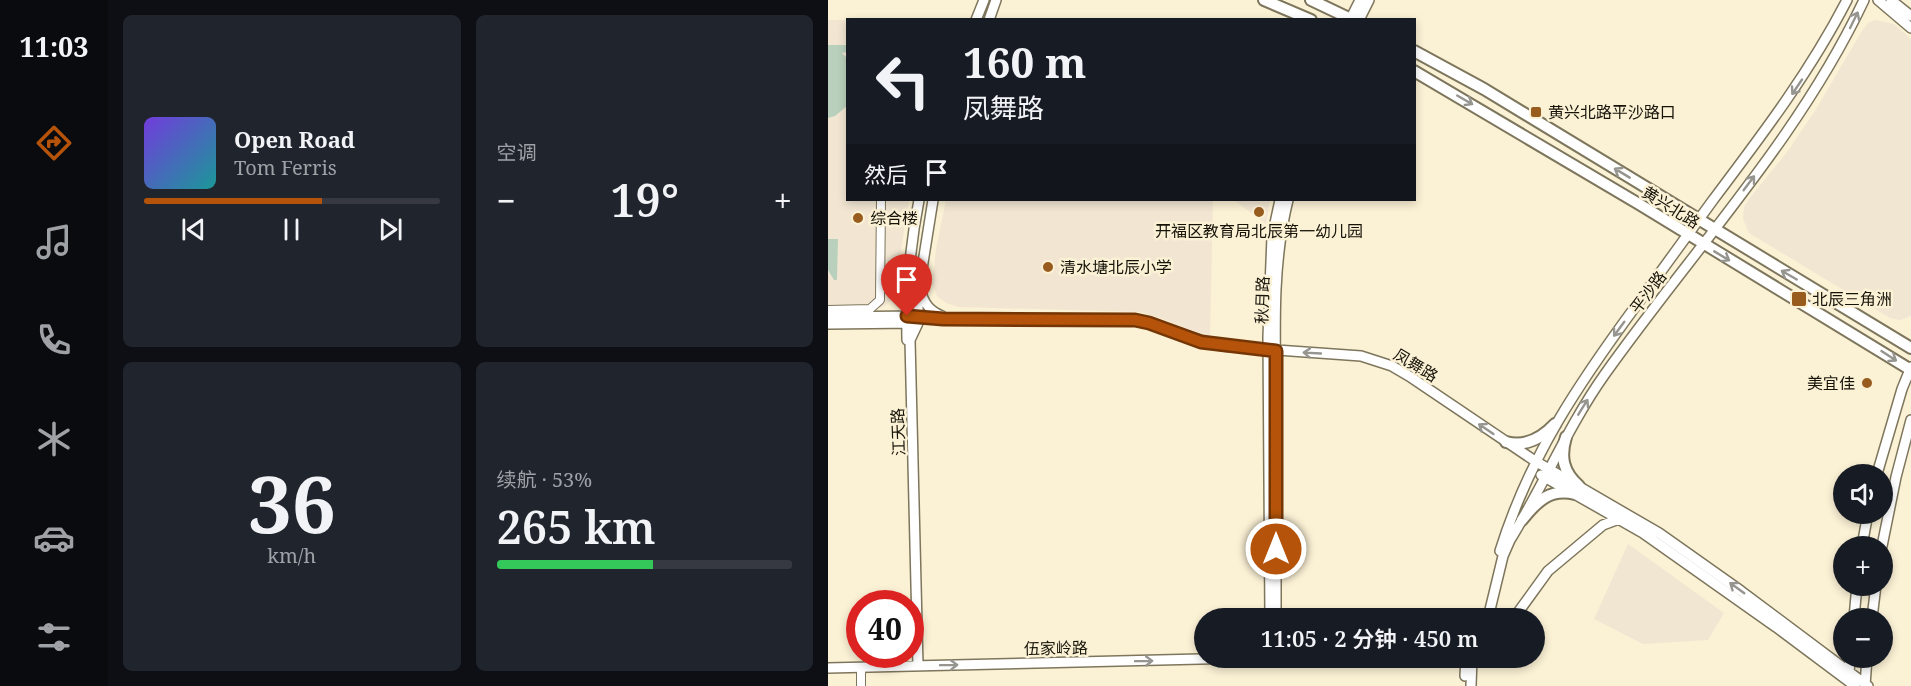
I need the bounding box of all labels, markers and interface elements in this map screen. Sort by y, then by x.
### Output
one-way arrow [1849,11,1861,29]
text: 11:03 [19,28,89,65]
text: 160 m [963,33,1087,90]
icon: left [864,42,942,120]
one-way arrow [1790,78,1802,95]
text: 凤舞路 [963,89,1044,126]
one-way arrow [1456,95,1473,107]
place label: 黄兴北路平沙路口 [1548,101,1676,123]
marker: 黄兴北路平沙路口 [1529,105,1543,119]
icon: directions [33,122,75,164]
text: Open Road [234,124,355,154]
text: 空调 [497,139,537,166]
text: Tom Ferris [234,154,337,181]
icon: arrive [920,156,953,189]
text: 然后 [864,159,908,189]
one-way arrow [1614,167,1631,179]
text: 19° [610,169,679,230]
one-way arrow [1742,175,1755,191]
text: − [497,178,516,223]
text: + [774,178,792,223]
street label: 黄兴北路 [1638,181,1704,233]
marker: 开福区教育局北辰第一幼儿园 [1252,205,1266,219]
place label: 综合楼 [870,207,918,229]
marker: 综合楼 [851,211,865,225]
icon: previous [177,213,210,246]
icon: pause [275,213,308,246]
icon: next [374,213,407,246]
place label: 开福区教育局北辰第一幼儿园 [1155,220,1363,242]
icon: music [33,221,75,263]
one-way arrow [1713,251,1730,263]
pin [881,254,932,316]
place label: 清水塘北辰小学 [1060,256,1172,278]
marker: 清水塘北辰小学 [1041,260,1055,274]
icon: arrive [890,263,923,296]
street label: 平沙路 [1625,266,1671,318]
one-way arrow [1781,268,1798,280]
street label: 秋月路 [1250,276,1274,324]
place label: 北辰三角洲 [1812,288,1892,310]
marker: 北辰三角洲 [1790,290,1808,308]
icon: phone [33,319,75,361]
one-way arrow [1613,320,1625,336]
street label: 凤舞路 [1390,343,1442,387]
one-way arrow [1303,348,1323,359]
one-way arrow [1880,350,1897,362]
place label: 美宜佳 [1807,372,1855,394]
marker: 美宜佳 [1860,376,1874,390]
one-way arrow [1577,399,1590,416]
street label: 江天路 [886,408,910,456]
icon: climate [33,418,75,460]
one-way arrow [1479,423,1495,435]
text: 36 [248,450,336,556]
map controls [1833,464,1893,668]
button: sound [1833,464,1893,524]
text: 续航 · 53% [497,466,592,493]
text: 265 km [497,496,656,557]
icon: car [33,517,75,559]
position arrow [1244,517,1308,581]
button: + [1833,536,1893,596]
text: km/h [267,542,316,569]
one-way arrow [1730,582,1746,594]
speed limit sign: 40 [846,590,924,668]
button: − [1833,608,1893,668]
icon: filters [33,616,75,658]
text: 11:05 · 2 分钟 · 450 m [1261,623,1478,653]
street label: 伍家岭路 [1024,636,1088,660]
one-way arrow [1134,655,1154,666]
one-way arrow [939,659,959,671]

